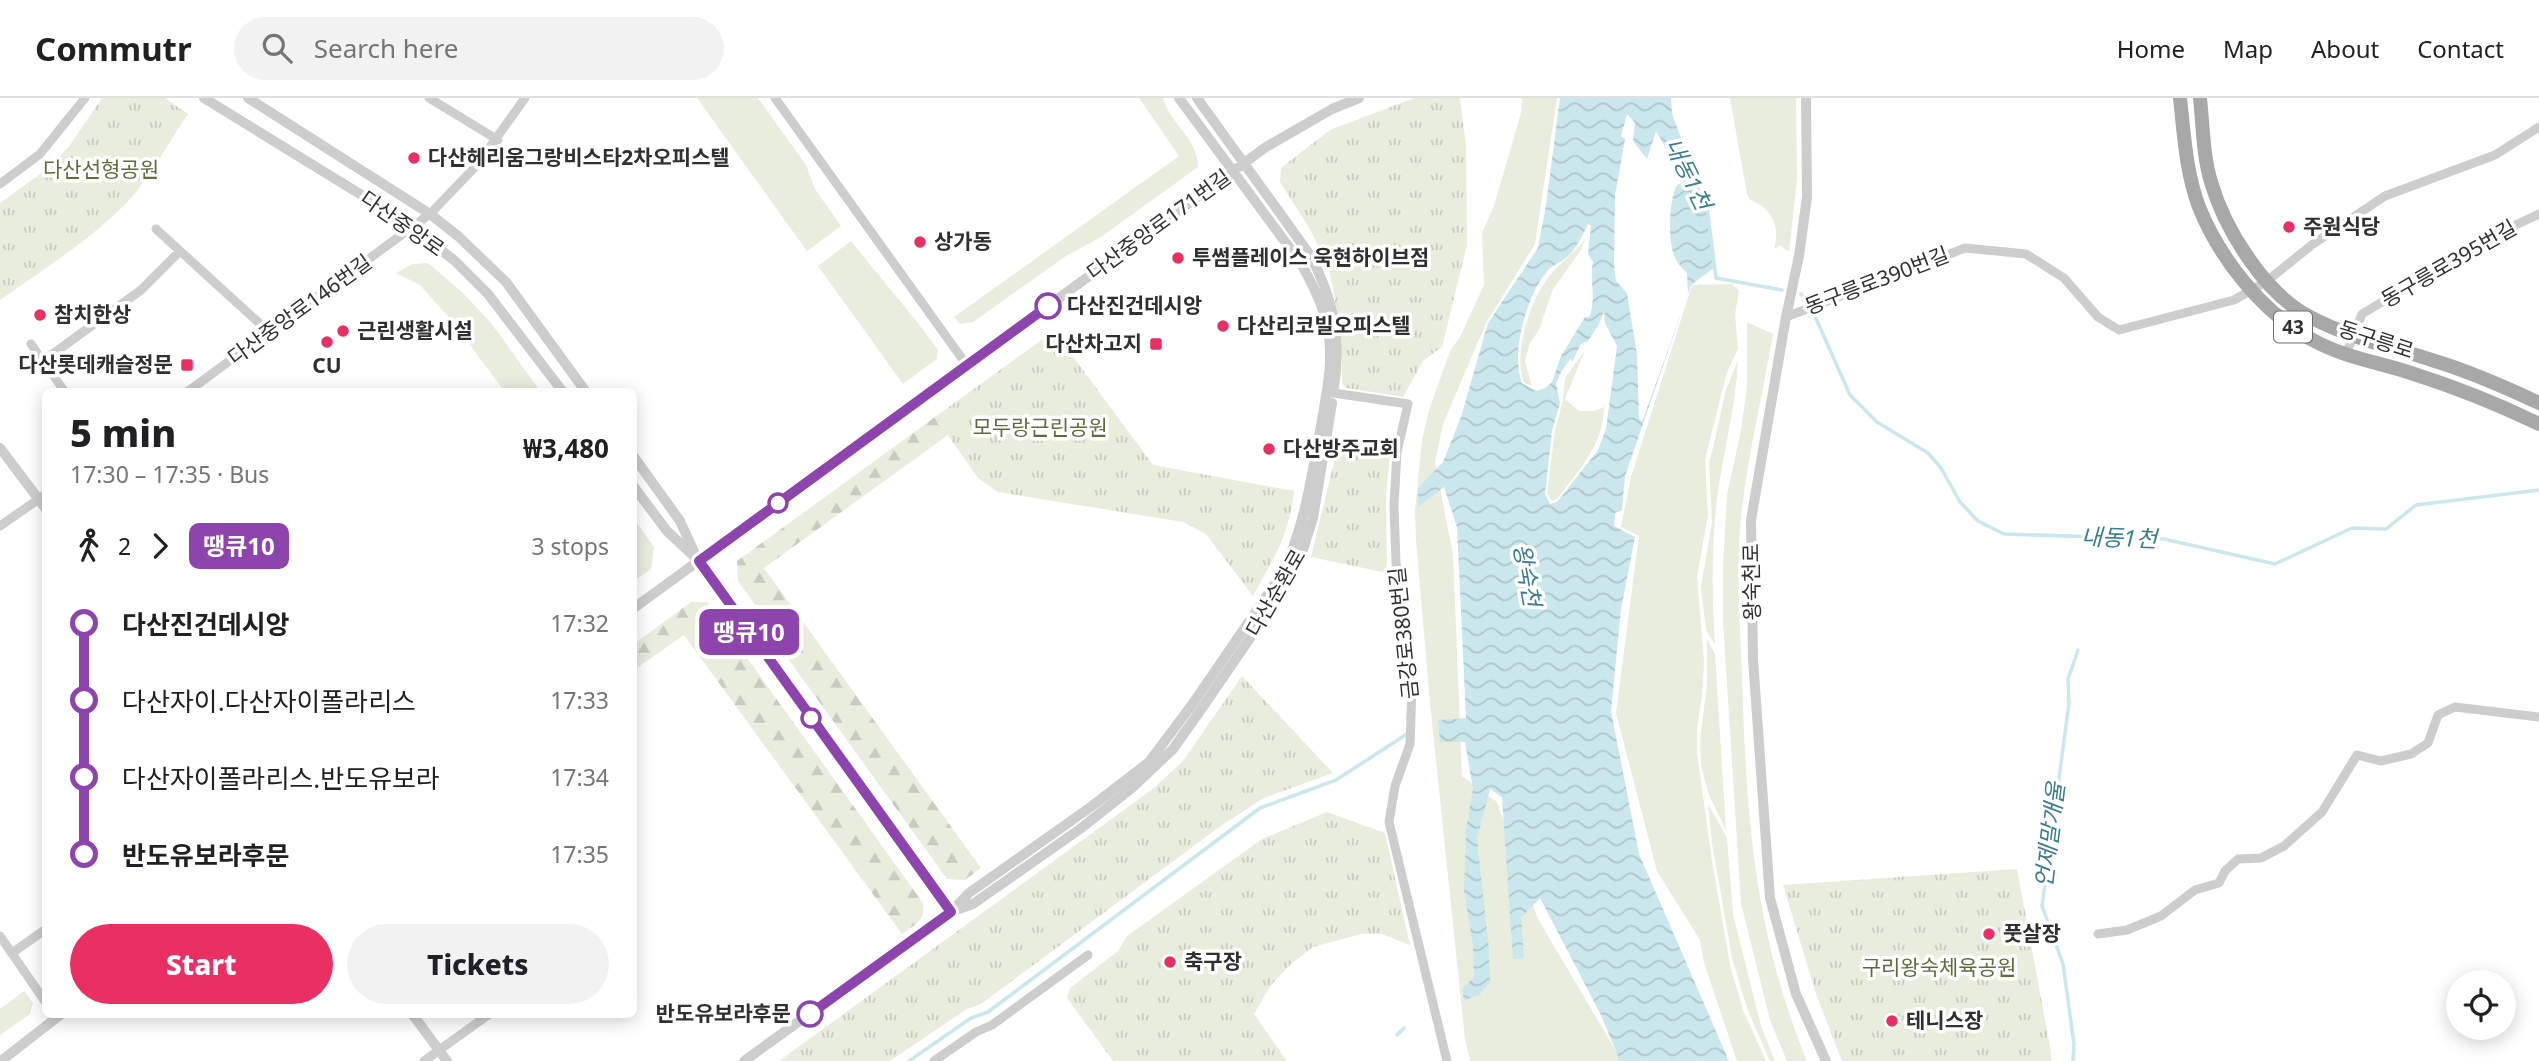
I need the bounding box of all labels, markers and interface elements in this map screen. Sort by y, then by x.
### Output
search box [234,17,724,80]
text: Commutr [35,26,192,71]
icon: search [258,29,296,67]
text: Search here [314,30,458,66]
text: Home [2117,32,2185,65]
text: Map [2223,32,2273,65]
text: About [2311,32,2379,65]
text: Contact [2417,32,2504,65]
water label: 내동1천 [1658,132,1721,217]
place label: 다산헤리움그랑비스타2차오피스텔 [428,143,730,171]
marker: 다산헤리움그랑비스타2차오피스텔 [406,150,422,166]
park label: 다산선형공원 [43,155,159,183]
street label: 다산중앙로171번길 [1081,163,1236,286]
street label: 다산중앙로 [355,184,450,262]
place label: 주원식당 [2303,212,2380,240]
street label: 동구릉로395번길 [2376,213,2521,313]
marker: 주원식당 [2281,219,2297,235]
place label: 상가동 [934,227,992,255]
marker: 상가동 [912,234,928,250]
street label: 동구릉로390번길 [1801,240,1953,320]
place label: 투썸플레이스 욱현하이브점 [1192,243,1429,271]
street label: 다산중앙로146번길 [222,248,377,371]
marker: 투썸플레이스 욱현하이브점 [1170,250,1186,266]
place label: 다산진건데시앙 [1067,291,1202,319]
marker: 다산진건데시앙 [1035,293,1061,319]
place label: 참치한상 [54,300,131,328]
marker: 참치한상 [32,307,48,323]
place label: 다산리코빌오피스텔 [1237,311,1411,339]
road number: 43 [2274,312,2312,342]
street label: 동구릉로 [2335,314,2417,364]
place label: 근린생활시설 [357,316,473,344]
marker: 다산리코빌오피스텔 [1215,318,1231,334]
marker: 근린생활시설 [335,323,351,339]
place label: 다산차고지 [1045,329,1142,357]
marker: CU [319,334,335,350]
marker: 다산차고지 [1148,336,1164,352]
place label: 다산롯데캐슬정문 [18,350,173,378]
place label: CU [312,351,342,379]
marker: 다산롯데캐슬정문 [179,357,195,373]
text: 5 min [70,406,176,458]
park label: 모두랑근린공원 [972,413,1108,441]
text: ₩3,480 [523,430,609,466]
place label: 다산방주교회 [1283,434,1399,462]
marker: 다산방주교회 [1261,441,1277,457]
text: 17:30 – 17:35 · Bus [70,458,269,490]
unlabelled marker [768,493,788,513]
water label: 내동1천 [2080,520,2160,554]
icon: walk [70,527,108,565]
icon: forward [141,527,179,565]
text: 땡큐10 [203,529,275,562]
text: 2 [118,530,131,562]
text: 3 stops [531,530,609,562]
water label: 왕숙천 [1507,541,1550,612]
street label: 왕숙천로 [1736,543,1766,621]
street label: 다산순환로 [1239,544,1311,641]
street label: 금강로380번길 [1382,566,1424,701]
text: 다산진건데시앙 [122,606,289,642]
text: 17:32 [550,607,609,639]
line badge: 땡큐10 [700,609,798,655]
text: 땡큐10 [713,615,785,648]
text: 다산자이.다산자이폴라리스 [122,683,416,719]
text: 17:33 [550,684,609,716]
unlabelled marker [801,708,821,728]
text: 다산자이폴라리스.반도유보라 [122,760,440,796]
text: 17:34 [550,761,609,793]
water label: 언제말개울 [2027,779,2072,889]
text: 반도유보라후문 [122,837,289,873]
text: 17:35 [550,838,609,870]
place label: 풋살장 [2003,919,2061,947]
button: Start [70,924,333,1004]
button: Tickets [347,924,609,1004]
marker: 풋살장 [1981,926,1997,942]
place label: 축구장 [1184,947,1242,975]
park label: 구리왕숙체육공원 [1862,953,2016,981]
marker: 축구장 [1162,954,1178,970]
map controls [2446,970,2516,1040]
button: locate [2446,970,2516,1040]
place label: 반도유보라후문 [656,999,791,1027]
marker: 반도유보라후문 [797,1001,823,1027]
place label: 테니스장 [1906,1006,1983,1034]
marker: 테니스장 [1884,1013,1900,1029]

